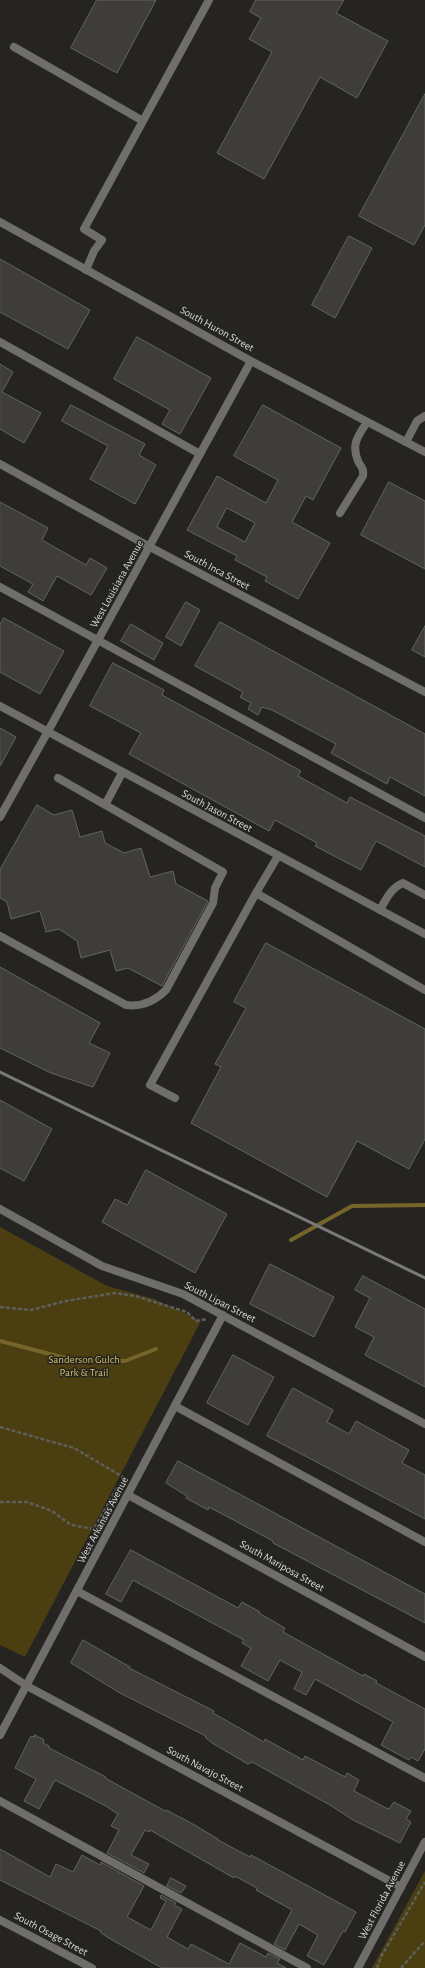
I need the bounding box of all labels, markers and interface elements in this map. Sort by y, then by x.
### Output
street label: South Huron Street [178,303,256,355]
street label: West Louisiana Avenue [87,538,147,630]
street label: South Inca Street [182,547,252,593]
street label: South Jason Street [179,787,255,835]
street label: South Lipan Street [182,1278,258,1326]
park label: Sanderson Gulch Park & Trail [48,1353,120,1379]
street label: West Arkansas Avenue [75,1474,131,1566]
street label: South Mariposa Street [237,1537,327,1595]
street label: South Navajo Street [164,1743,246,1795]
street label: West Florida Avenue [356,1858,408,1942]
street label: South Osage Street [12,1909,90,1959]

